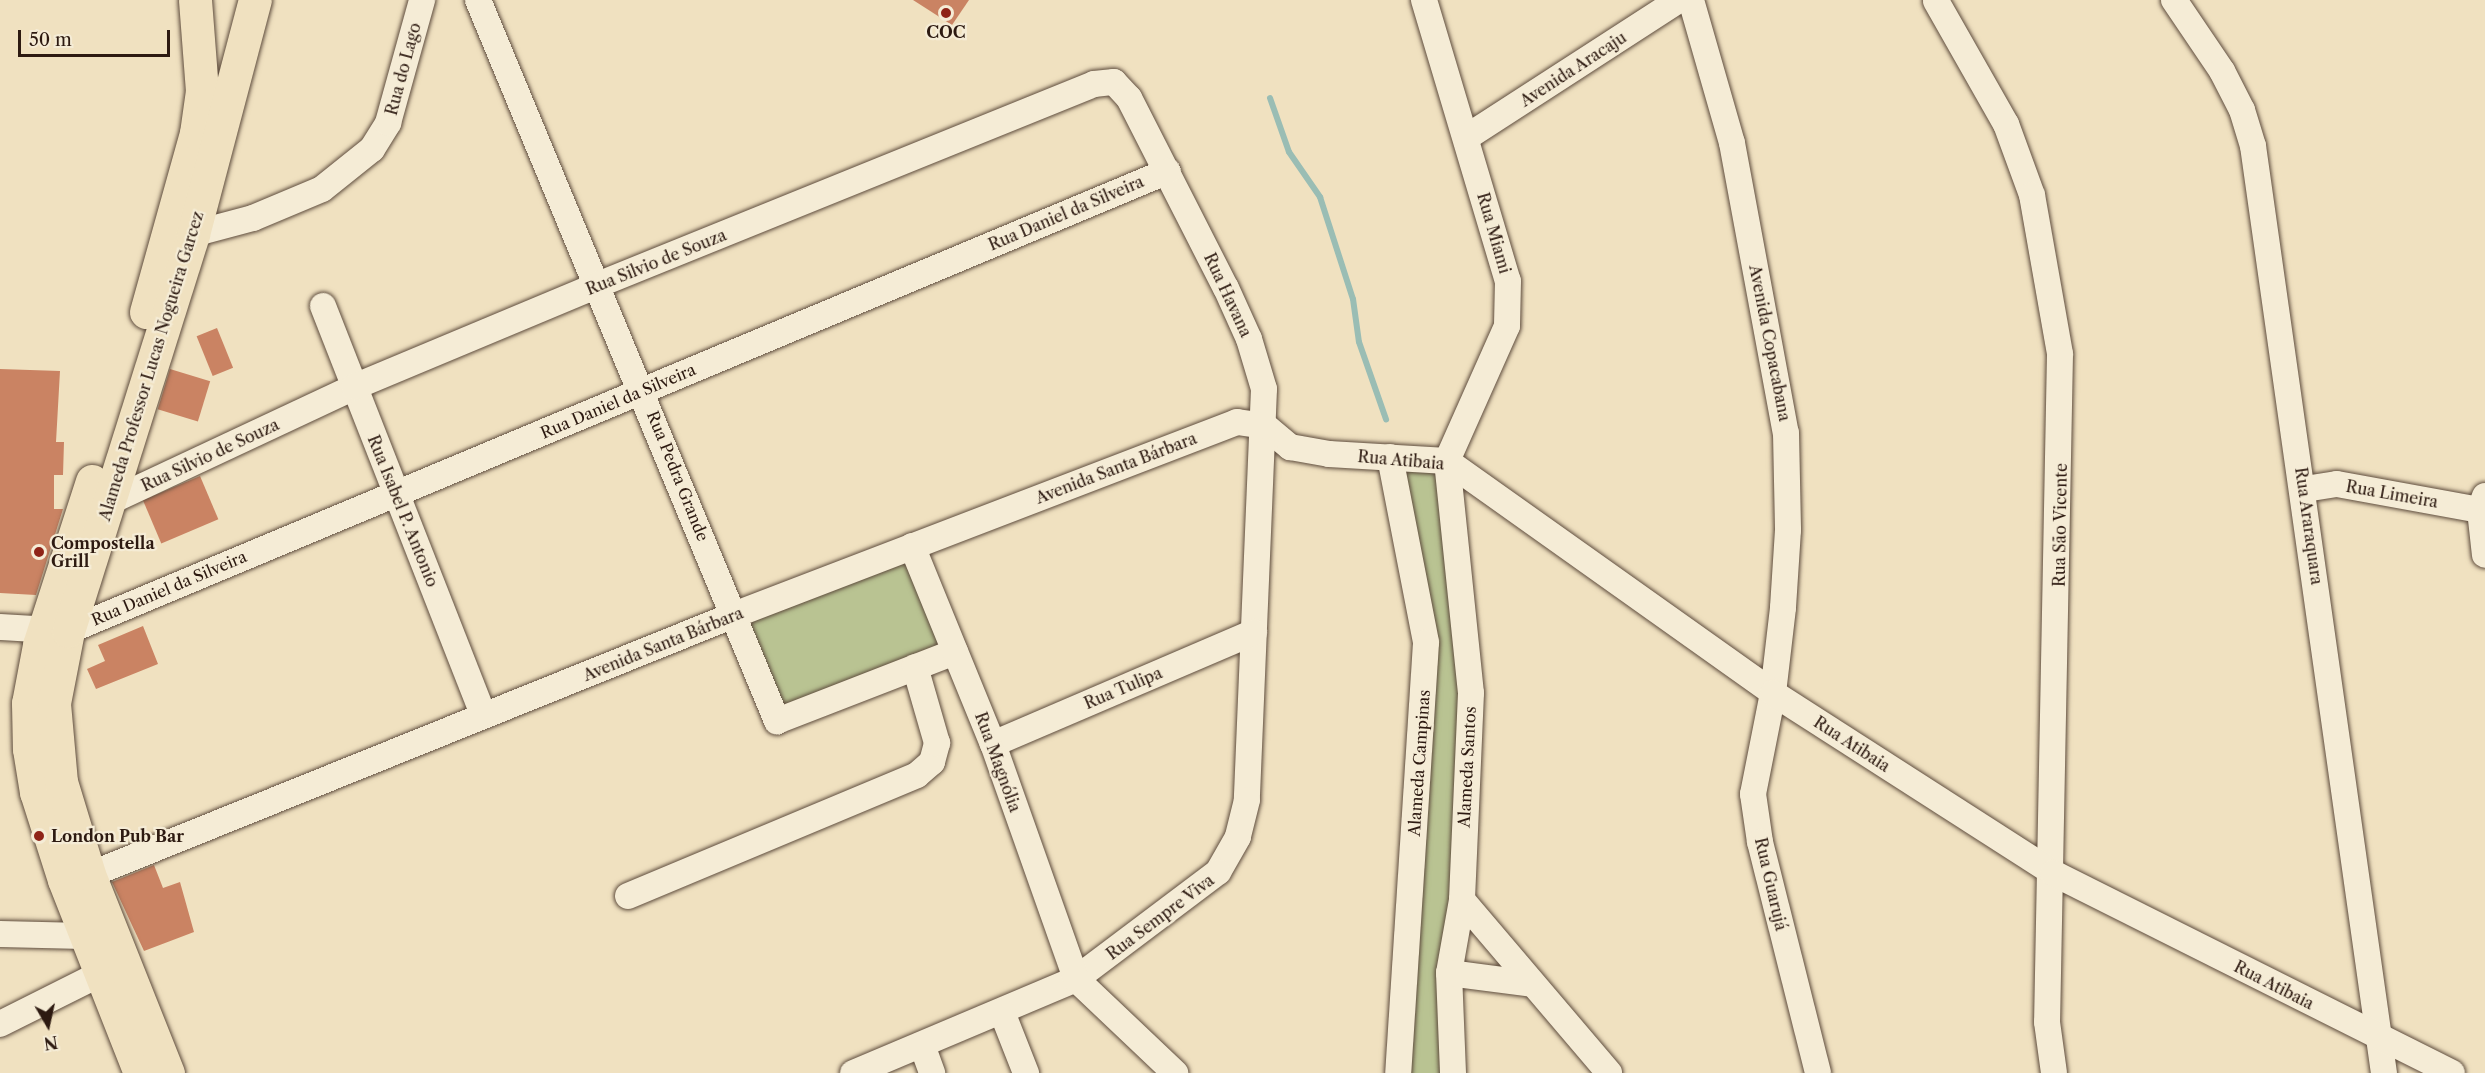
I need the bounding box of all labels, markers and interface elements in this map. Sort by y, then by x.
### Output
marker: COC [939,6,953,20]
scale bar [21,18,172,56]
street label: Rua do Lago [381,21,425,117]
place label: COC [926,22,966,42]
street label: Avenida Aracaju [1516,27,1630,111]
text: 50 m [29,29,72,51]
street label: Rua Daniel da Silveira [985,172,1147,254]
street label: Rua Miami [1473,190,1515,276]
street label: Alameda Professor Lucas Nogueira Garcez [95,209,207,523]
street label: Rua Silvio de Souza [583,225,729,299]
street label: Rua Havana [1200,250,1256,340]
street label: Avenida Copacabana [1745,263,1795,423]
street label: Rua Daniel da Silveira [537,360,699,442]
street label: Rua Pedra Grande [643,408,713,544]
street label: Rua Silvio de Souza [138,415,282,495]
street label: Avenida Santa Bárbara [1033,428,1199,508]
street label: Rua Isabel P. Antonio [364,432,442,590]
street label: Rua Atibaia [1356,447,1446,473]
street label: Rua São Vicente [2049,463,2071,587]
street label: Rua Araraquara [2291,466,2327,586]
street label: Rua Limeira [2344,476,2440,512]
place label: Compostella Grill [51,533,155,571]
marker: Compostella Grill [32,545,46,559]
street label: Rua Daniel da Silveira [88,547,250,629]
street label: Avenida Santa Bárbara [580,603,746,685]
street label: Rua Tulipa [1081,663,1165,713]
street label: Alameda Campinas [1404,689,1434,837]
street label: Alameda Santos [1454,706,1480,828]
street label: Rua Magnólia [971,709,1025,815]
street label: Rua Atibaia [1810,712,1894,776]
place label: London Pub Bar [51,826,184,846]
marker: London Pub Bar [32,829,46,843]
street label: Rua Guarujá [1751,836,1791,932]
street label: Rua Sempre Viva [1102,870,1218,964]
street label: Rua Atibaia [2230,957,2318,1013]
north arrow [18,995,78,1055]
text: N [42,1032,59,1054]

